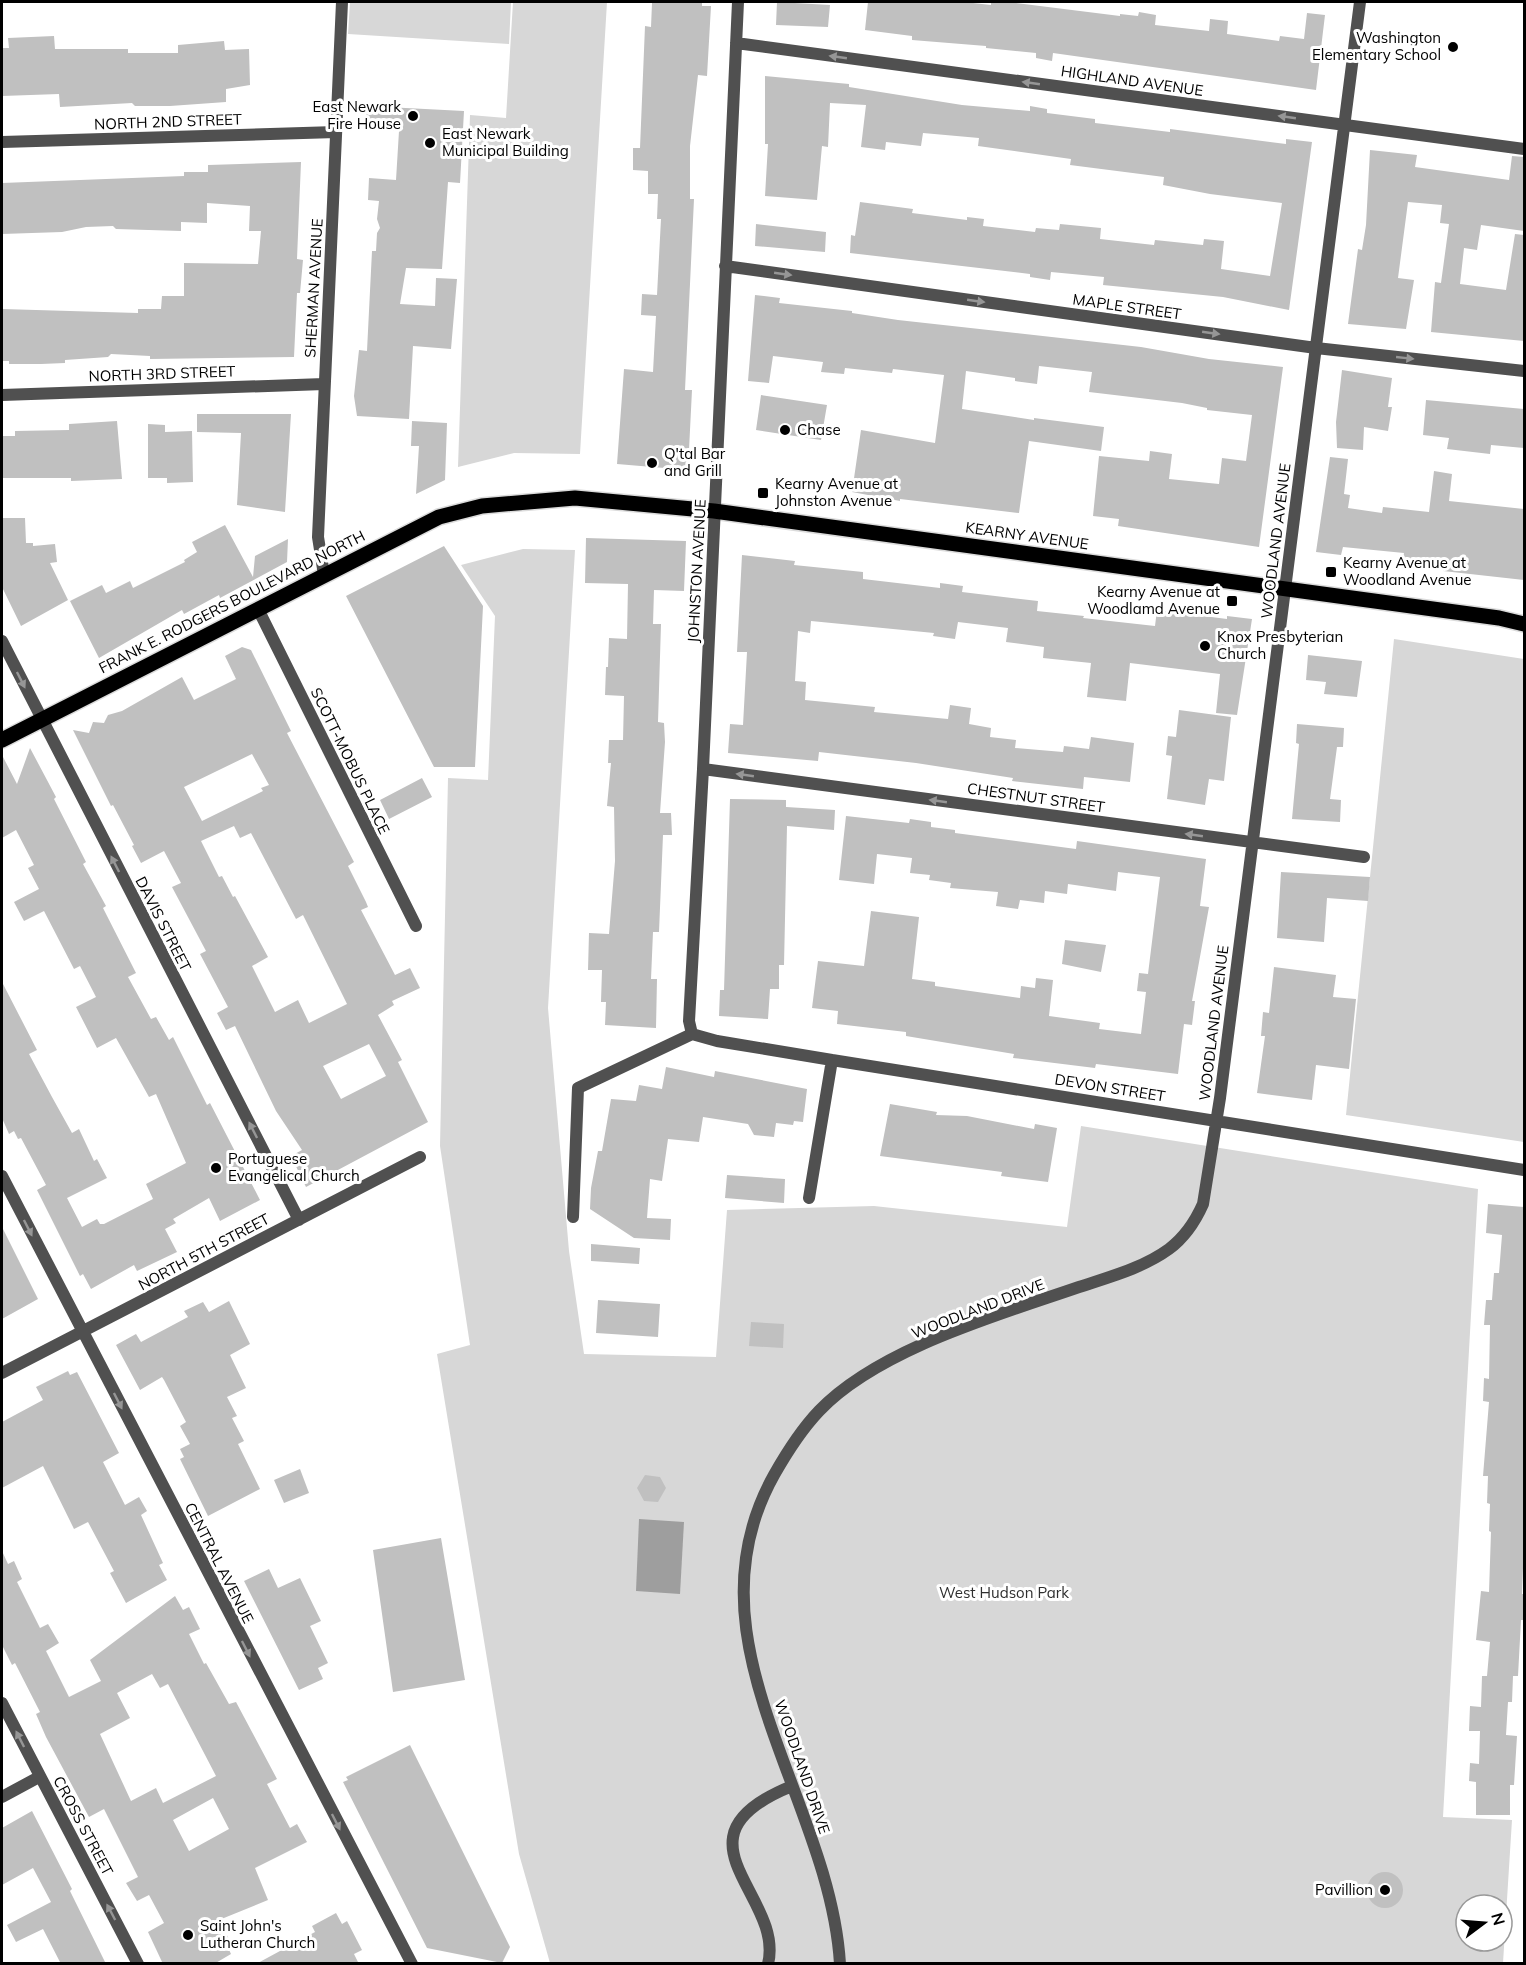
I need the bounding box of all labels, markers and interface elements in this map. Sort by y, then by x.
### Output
place label: Washington Elementary School [1312,28,1441,64]
marker: Washington Elementary School [1446,40,1460,54]
one-way arrow [828,52,847,61]
street label: HIGHLAND AVENUE [1060,61,1205,100]
one-way arrow [1021,78,1040,87]
place label: East Newark Fire House [312,97,401,133]
street label: NORTH 2ND STREET [94,109,242,134]
marker: East Newark Fire House [406,109,420,123]
one-way arrow [1277,112,1296,122]
place label: East Newark Municipal Building [442,124,569,160]
marker: East Newark Municipal Building [423,136,437,150]
street label: SHERMAN AVENUE [300,218,327,358]
one-way arrow [774,269,793,278]
street label: MAPLE STREET [1071,289,1183,324]
one-way arrow [967,296,986,305]
one-way arrow [1202,329,1221,338]
one-way arrow [1395,353,1414,363]
street label: NORTH 3RD STREET [88,361,236,386]
place label: Chase [797,420,841,439]
marker: Chase [778,423,792,437]
place label: Q'tal Bar and Grill [664,444,726,480]
marker: Q'tal Bar and Grill [645,456,659,470]
street label: WOODLAND AVENUE [1257,462,1294,620]
place label: Kearny Avenue at Johnston Avenue [775,474,898,510]
marker: Kearny Avenue at Johnston Avenue [756,486,770,500]
street label: JOHNSTON AVENUE [683,498,710,643]
street label: KEARNY AVENUE [964,517,1090,554]
street label: FRANK E. RODGERS BOULEVARD NORTH [95,526,368,677]
place label: Kearny Avenue at Woodland Avenue [1343,553,1471,589]
marker: Kearny Avenue at Woodland Avenue [1324,565,1338,579]
place label: Kearny Avenue at Woodlamd Avenue [1087,582,1220,618]
marker: Kearny Avenue at Woodlamd Avenue [1225,594,1239,608]
place label: Knox Presbyterian Church [1217,627,1343,663]
marker: Knox Presbyterian Church [1198,639,1212,653]
one-way arrow [17,672,26,689]
street label: SCOTT-MOBUS PLACE [307,684,394,837]
one-way arrow [736,770,755,779]
street label: CHESTNUT STREET [966,778,1106,817]
one-way arrow [929,796,948,805]
one-way arrow [1185,830,1204,839]
one-way arrow [111,855,120,872]
street label: DAVIS STREET [131,873,195,974]
street label: WOODLAND AVENUE [1195,944,1232,1102]
street label: DEVON STREET [1053,1069,1167,1106]
one-way arrow [248,1122,258,1139]
place label: Portuguese Evangelical Church [228,1149,360,1185]
marker: Portuguese Evangelical Church [209,1161,223,1175]
street label: NORTH 5TH STREET [135,1209,273,1294]
one-way arrow [23,1220,33,1237]
street label: WOODLAND DRIVE [909,1274,1047,1343]
one-way arrow [113,1393,122,1410]
street label: CENTRAL AVENUE [181,1499,258,1627]
park label: West Hudson Park [939,1583,1069,1602]
one-way arrow [241,1641,251,1658]
street label: WOODLAND DRIVE [771,1697,834,1837]
one-way arrow [15,1731,25,1748]
street label: CROSS STREET [49,1773,118,1879]
one-way arrow [332,1813,341,1830]
place label: Pavillion [1315,1880,1373,1899]
marker: Pavillion [1378,1883,1392,1897]
north arrow [1454,1893,1514,1953]
one-way arrow [106,1903,116,1920]
text: N [1487,1910,1510,1927]
place label: Saint John's Lutheran Church [200,1916,315,1952]
marker: Saint John's Lutheran Church [181,1928,195,1942]

